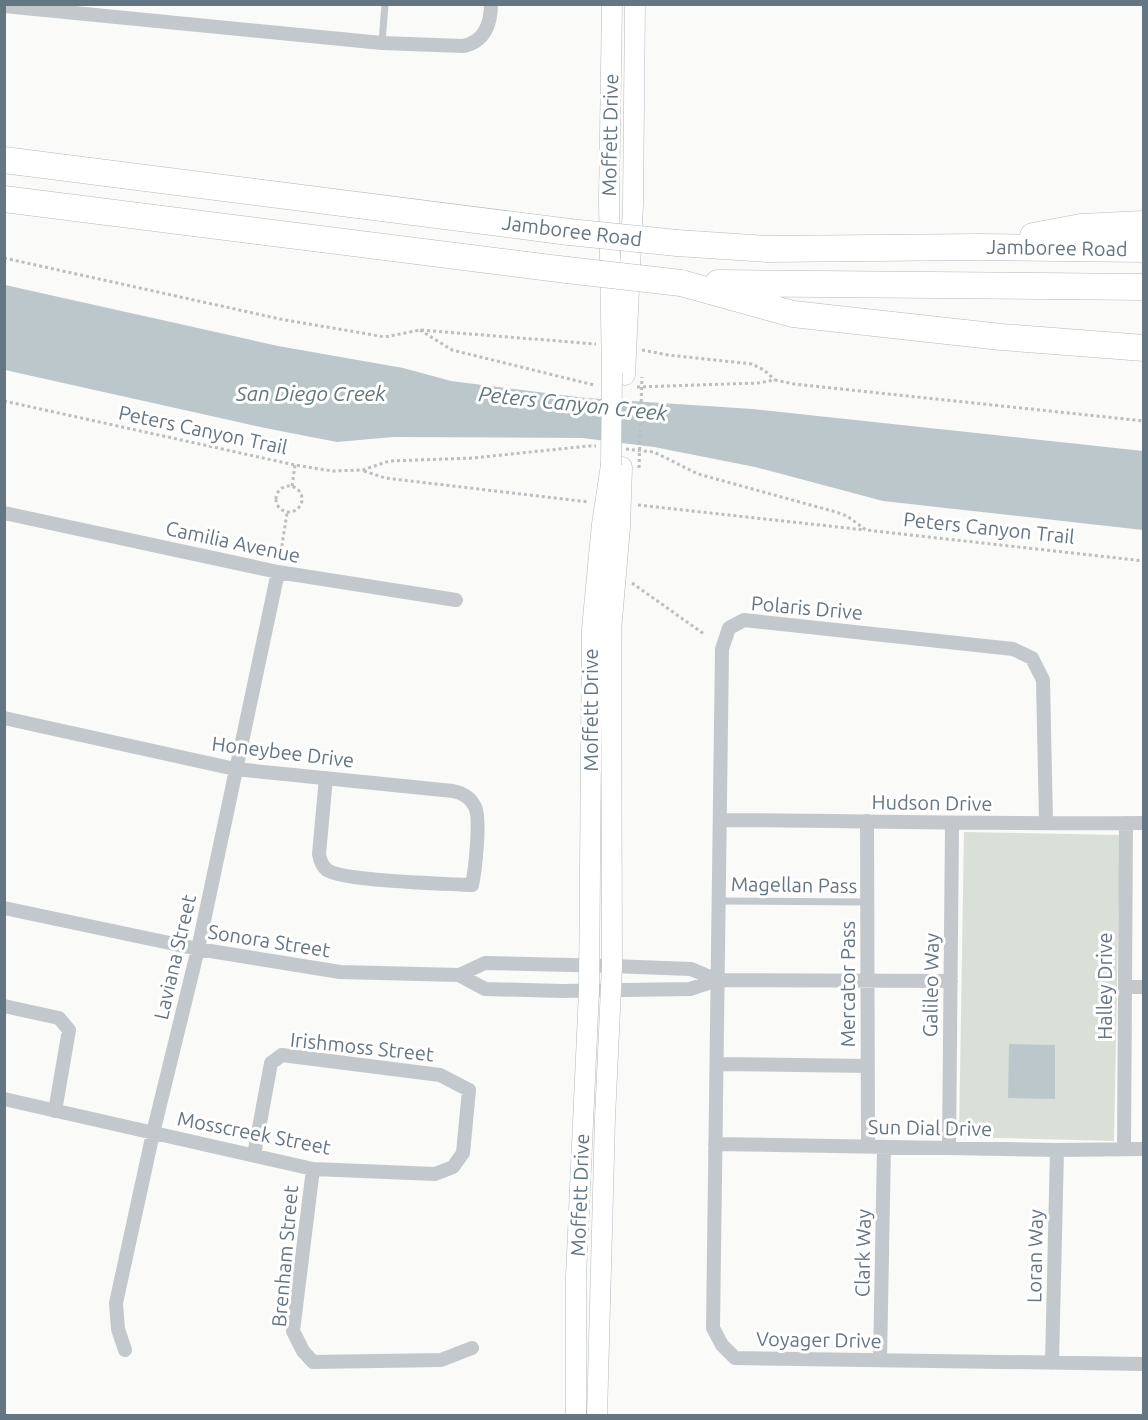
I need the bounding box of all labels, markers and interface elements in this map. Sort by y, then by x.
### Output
street label: Moffett Drive [597,73,622,197]
street label: Jamboree Road [501,210,643,251]
street label: Jamboree Road [986,235,1128,260]
water label: San Diego Creek [235,381,386,405]
water label: Peters Canyon Creek [478,381,669,425]
street label: Peters Canyon Trail [117,400,290,459]
street label: Peters Canyon Trail [902,507,1076,548]
street label: Camilia Avenue [164,516,303,567]
street label: Polaris Drive [750,591,864,624]
street label: Moffett Drive [579,649,602,771]
street label: Honeybee Drive [210,731,356,772]
street label: Hudson Drive [871,790,993,815]
street label: Magellan Pass [731,872,857,897]
street label: Laviana Street [149,892,200,1022]
street label: Sonora Street [206,919,332,962]
street label: Mercator Pass [836,921,859,1047]
street label: Galileo Way [918,932,943,1037]
street label: Halley Drive [1093,932,1116,1040]
street label: Irishmoss Street [289,1028,435,1066]
street label: Mosscreek Street [175,1106,333,1159]
street label: Sun Dial Drive [868,1115,992,1140]
street label: Moffett Drive [566,1133,593,1257]
street label: Brenham Street [267,1184,302,1328]
street label: Clark Way [850,1208,875,1297]
street label: Loran Way [1022,1209,1047,1303]
street label: Voyager Drive [756,1327,882,1352]

